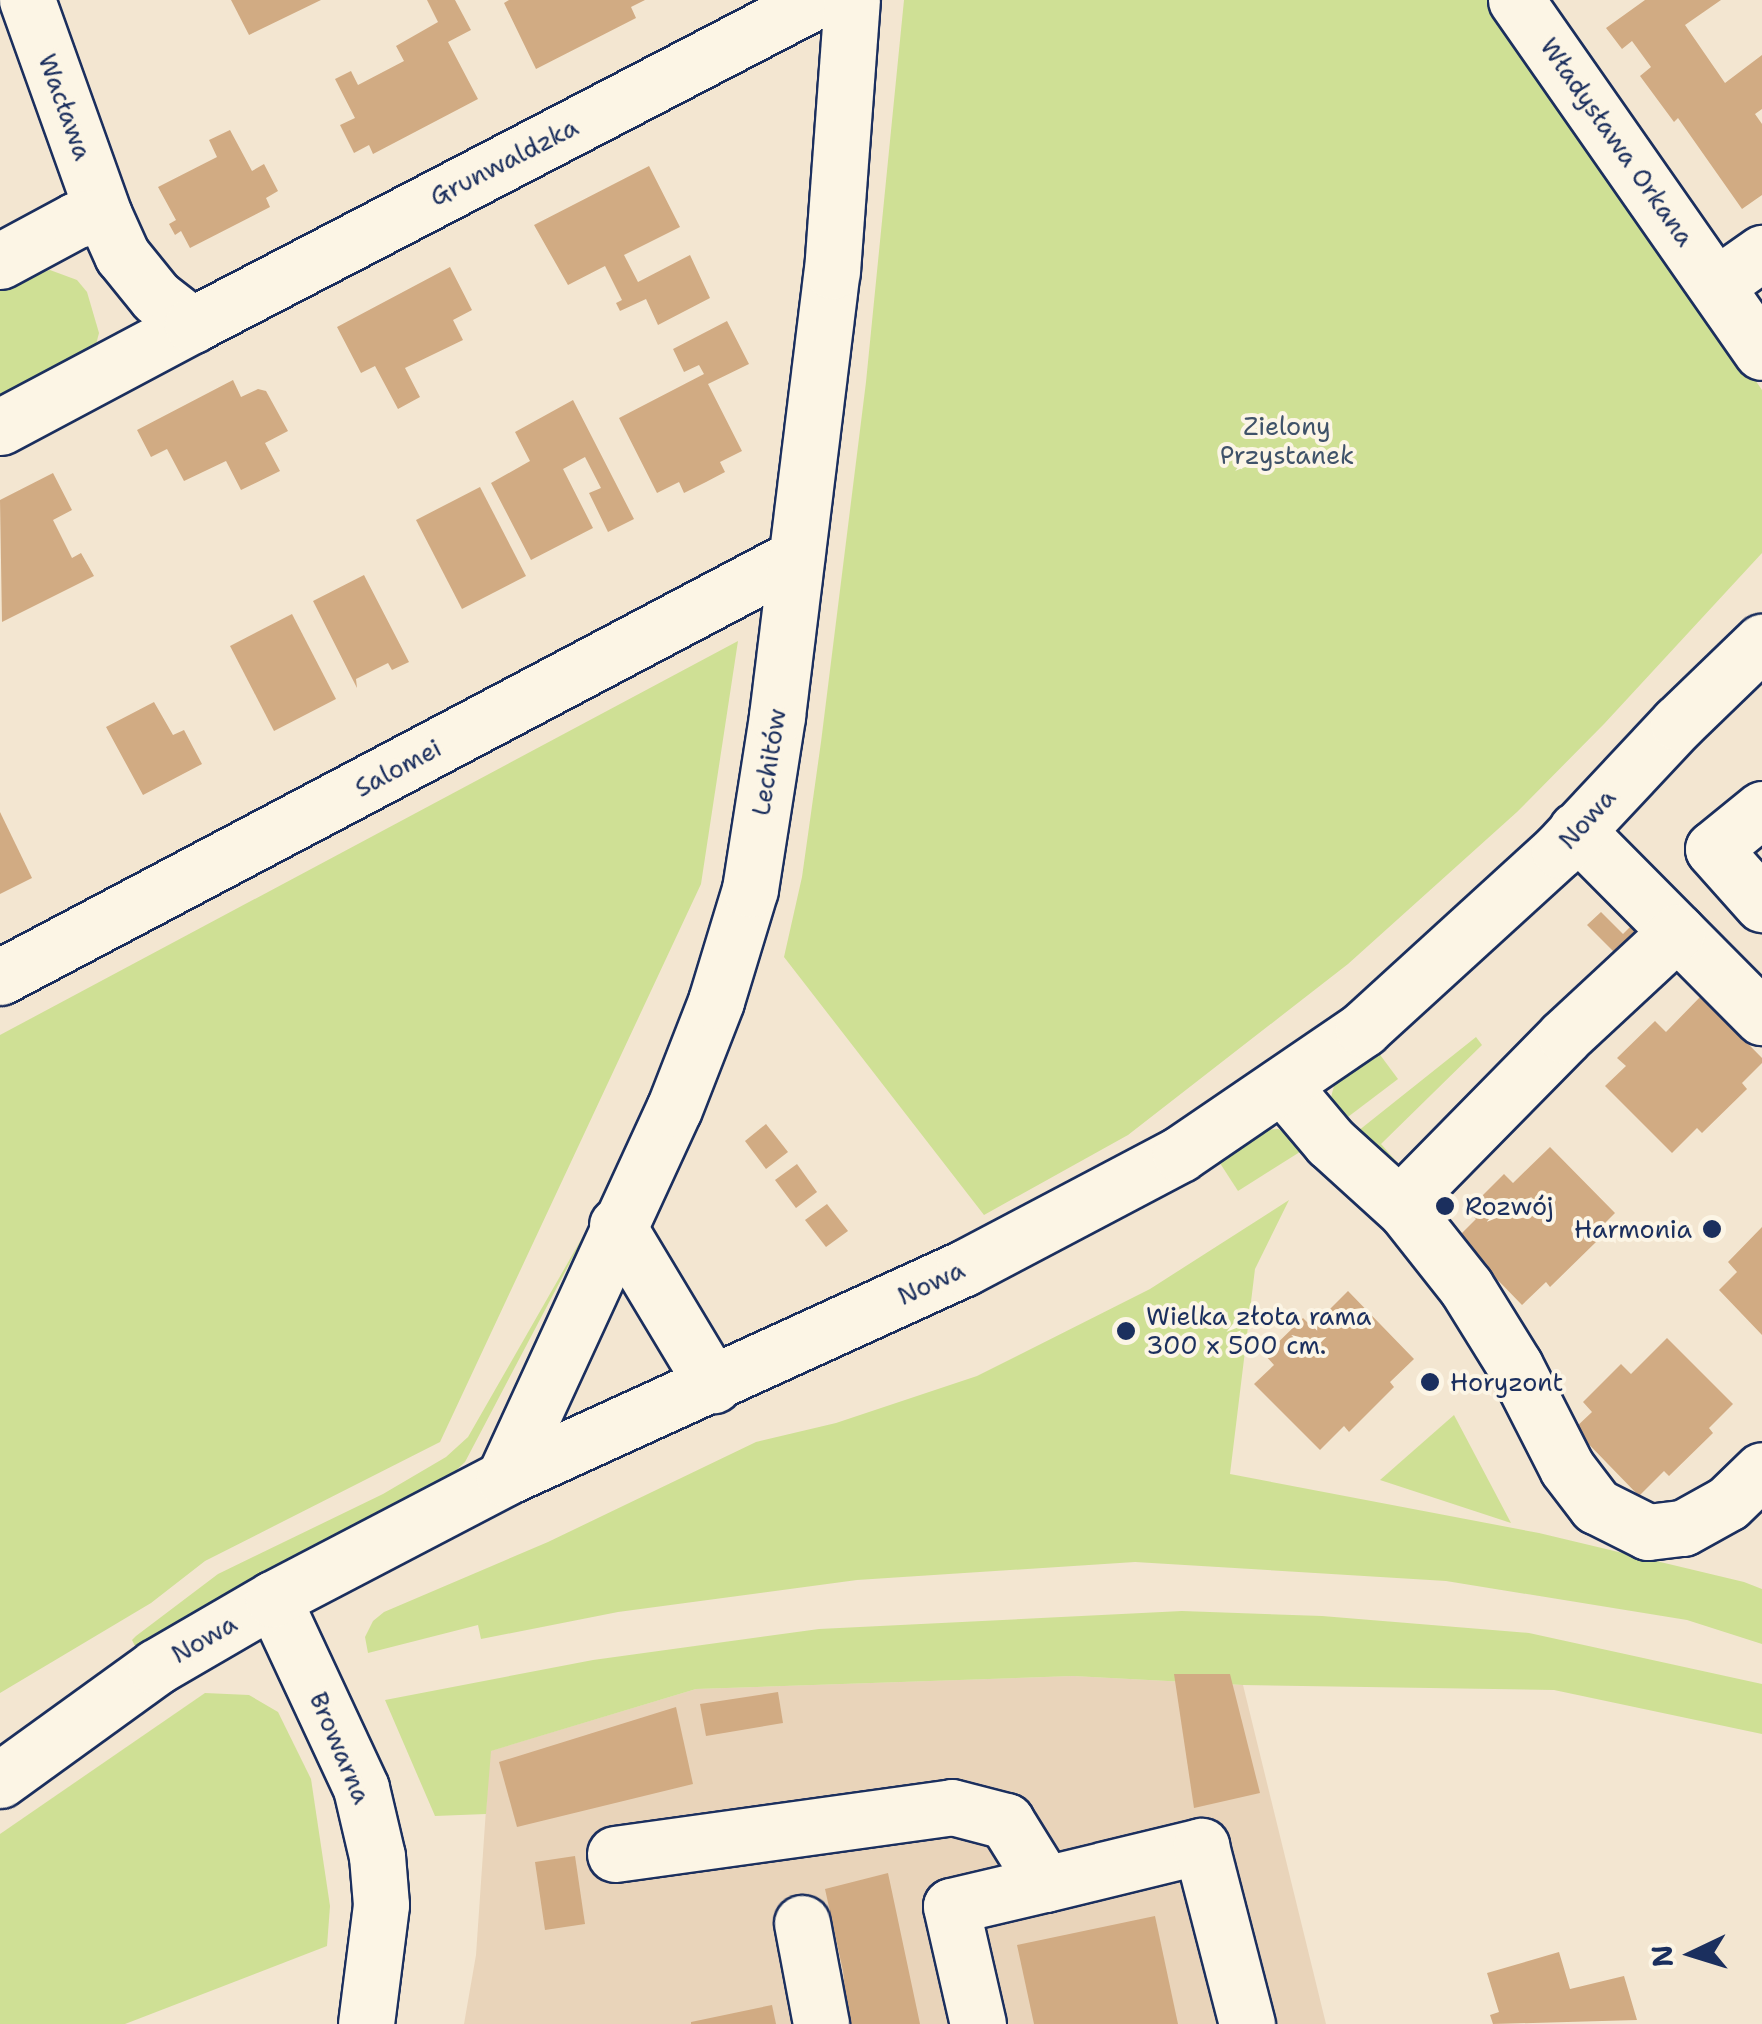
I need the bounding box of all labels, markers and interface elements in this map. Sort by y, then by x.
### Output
street label: Władysława Orkana [1534,32,1700,252]
street label: Wacława [32,50,98,164]
street label: Grunwaldzka [425,112,583,212]
park label: Zielony Przystanek [1220,412,1354,471]
street label: Lechitów [746,706,792,818]
street label: Salomei [350,733,446,803]
street label: Nowa [1552,783,1622,855]
place label: Rozwój [1465,1191,1554,1221]
marker: Rozwój [1434,1195,1456,1217]
place label: Harmonia [1574,1214,1692,1244]
marker: Harmonia [1701,1218,1723,1240]
street label: Nowa [893,1255,969,1311]
place label: Wielka złota rama 300 x 500 cm. [1146,1302,1371,1361]
marker: Wielka złota rama 300 x 500 cm. [1115,1320,1137,1342]
place label: Horyzont [1450,1367,1563,1397]
marker: Horyzont [1419,1371,1441,1393]
street label: Nowa [166,1608,242,1670]
street label: Browarna [303,1688,377,1808]
north arrow [1642,1904,1742,2004]
text: N [1642,1944,1682,1968]

